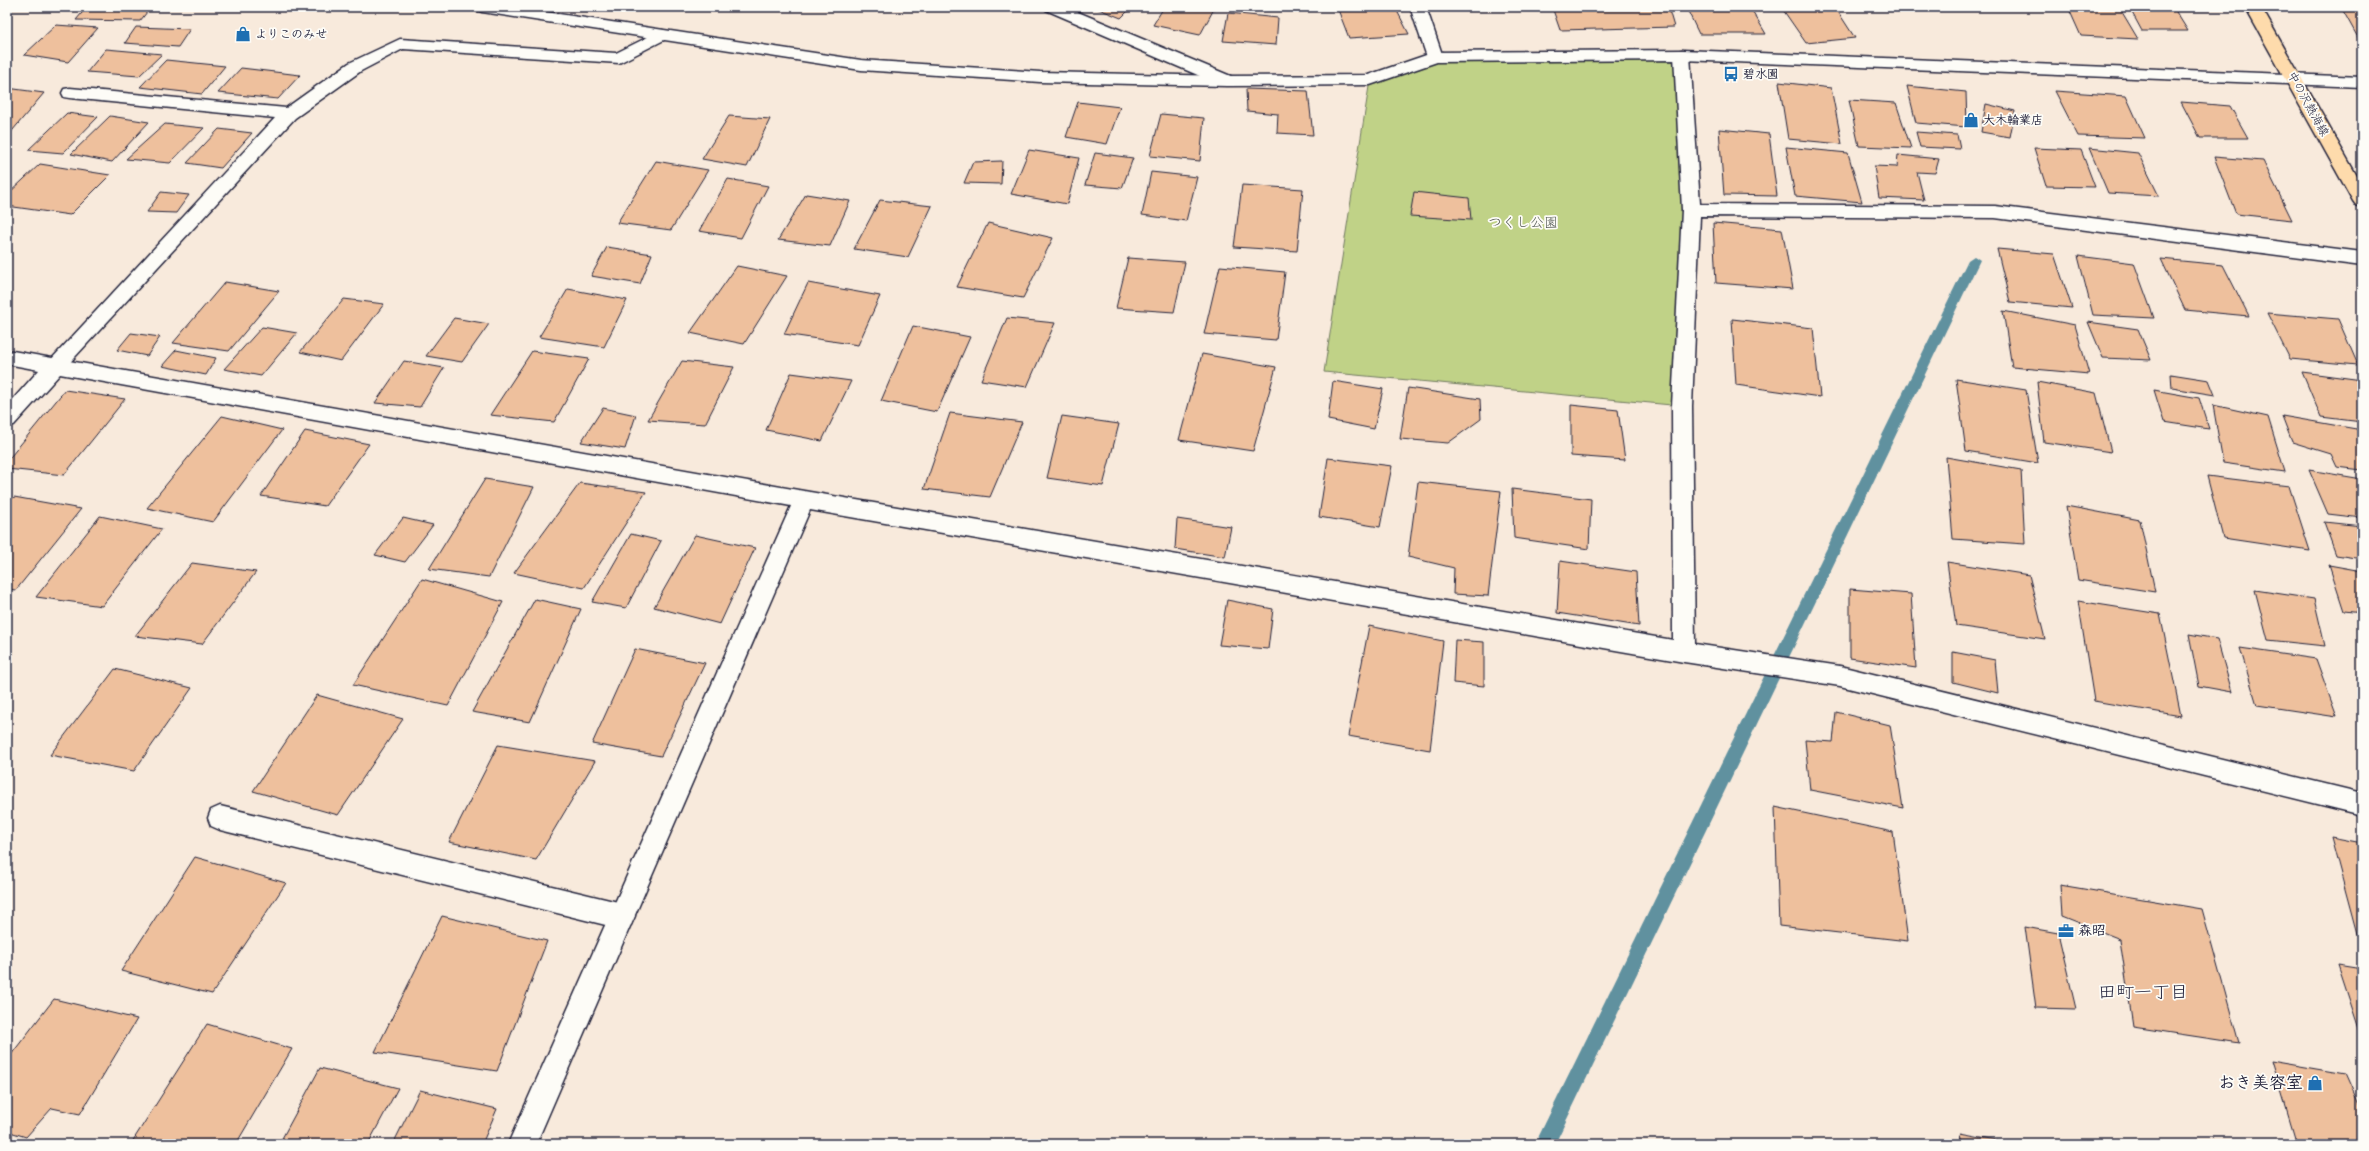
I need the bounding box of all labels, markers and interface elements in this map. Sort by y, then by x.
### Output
shop icon: よりこのみせ [234,25,252,43]
place label: よりこのみせ [255,26,327,43]
bus stop icon: 碧水園 [1722,65,1740,83]
place label: 碧水園 [1743,66,1779,83]
street label: 中の沢熱海線 [2283,68,2333,140]
shop icon: 大木輪業店 [1962,111,1980,129]
place label: 大木輪業店 [1983,112,2043,129]
park label: つくし公園 [1488,213,1558,233]
place label: 森昭 [2078,921,2106,941]
office icon: 森昭 [2057,922,2075,940]
district label: 田町一丁目 [2098,980,2188,1005]
place label: おき美容室 [2218,1071,2303,1095]
shop icon: おき美容室 [2306,1074,2324,1092]

